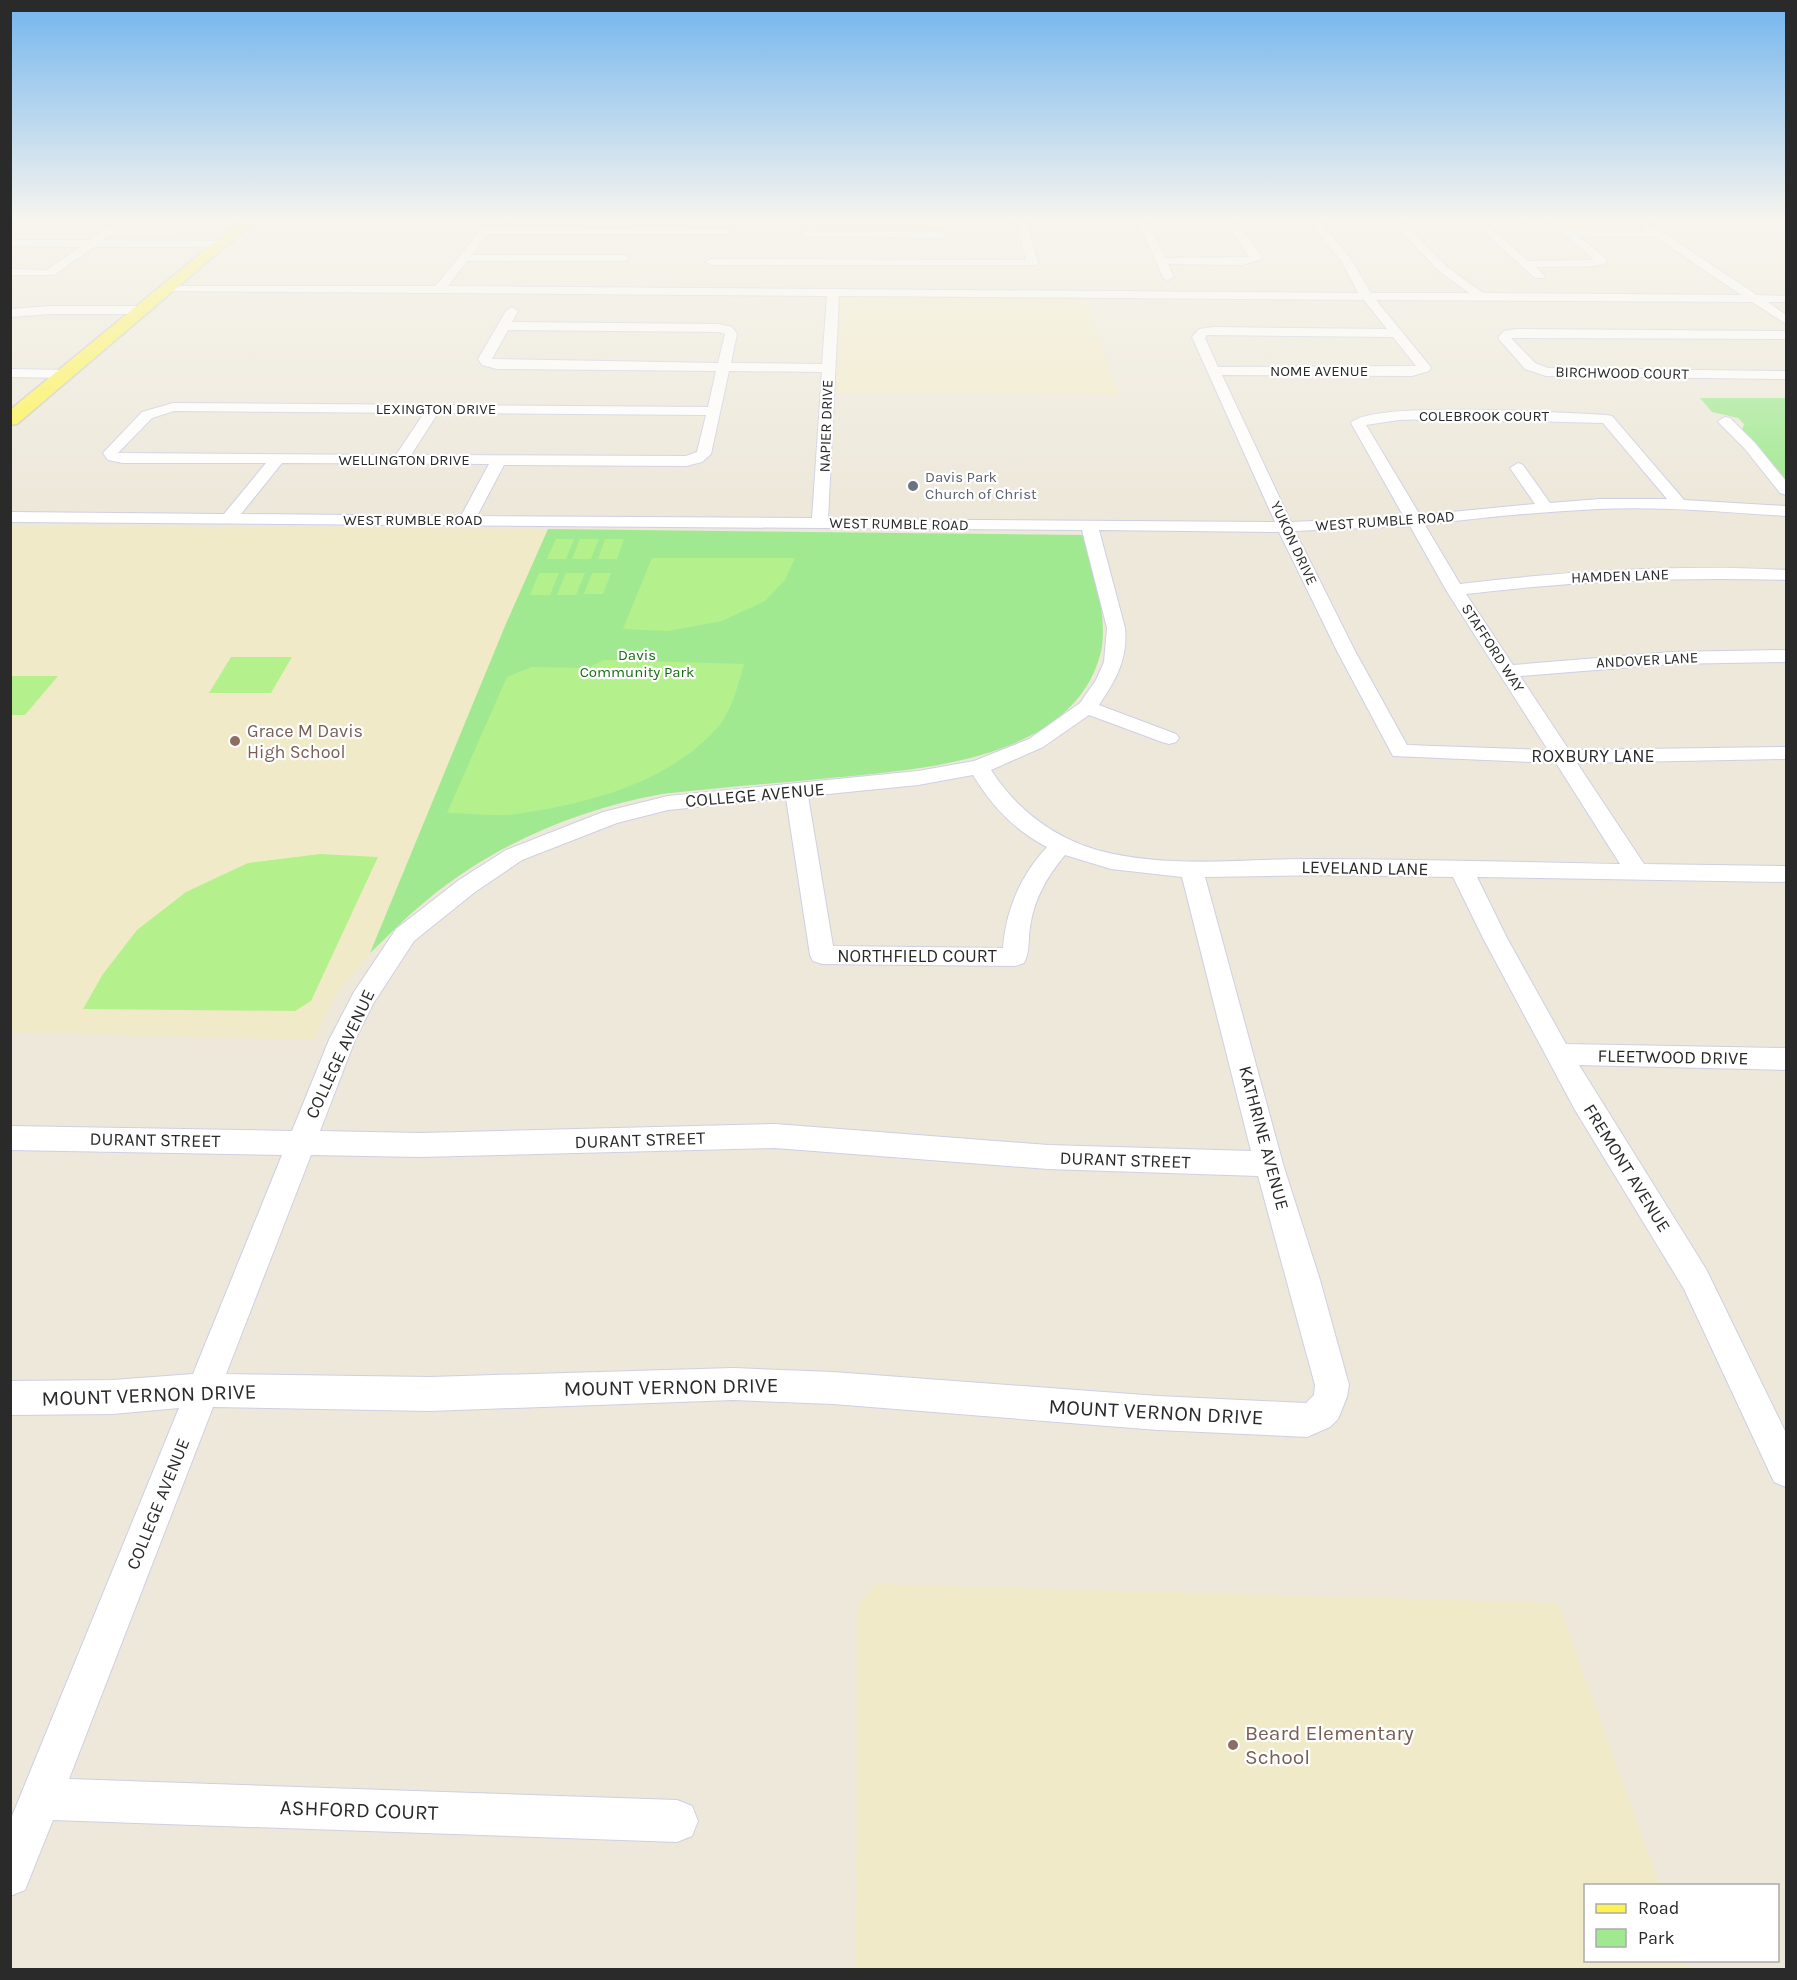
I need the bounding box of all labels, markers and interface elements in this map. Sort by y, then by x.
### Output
street label: NOME AVENUE [1270,362,1368,380]
street label: BIRCHWOOD COURT [1555,363,1689,383]
street label: NAPIER DRIVE [815,379,837,473]
street label: LEXINGTON DRIVE [376,400,496,418]
street label: COLEBROOK COURT [1419,407,1550,425]
street label: WELLINGTON DRIVE [338,451,470,469]
place label: Davis Park Church of Christ [925,468,1037,503]
marker: Davis Park Church of Christ [906,479,920,493]
street label: YUKON DRIVE [1267,498,1321,588]
street label: WEST RUMBLE ROAD [1315,507,1455,535]
street label: WEST RUMBLE ROAD [343,511,483,529]
street label: WEST RUMBLE ROAD [829,514,969,534]
street label: HAMDEN LANE [1571,565,1669,587]
street label: STAFFORD WAY [1458,600,1529,696]
park label: Davis Community Park [580,646,694,681]
street label: ANDOVER LANE [1595,648,1699,672]
place label: Grace M Davis High School [247,720,363,763]
marker: Grace M Davis High School [228,734,242,748]
street label: ROXBURY LANE [1531,745,1655,767]
street label: COLLEGE AVENUE [684,778,826,812]
street label: LEVELAND LANE [1301,856,1429,880]
street label: NORTHFIELD COURT [837,945,997,967]
street label: COLLEGE AVENUE [300,986,380,1122]
street label: FLEETWOOD DRIVE [1597,1045,1749,1069]
street label: KATHRINE AVENUE [1234,1063,1294,1213]
street label: FREMONT AVENUE [1579,1100,1675,1236]
street label: DURANT STREET [574,1127,706,1153]
street label: DURANT STREET [89,1128,221,1152]
street label: DURANT STREET [1059,1147,1191,1173]
street label: MOUNT VERNON DRIVE [563,1373,779,1401]
street label: MOUNT VERNON DRIVE [41,1379,257,1411]
street label: MOUNT VERNON DRIVE [1048,1394,1264,1430]
street label: COLLEGE AVENUE [122,1435,194,1573]
place label: Beard Elementary School [1245,1721,1414,1769]
marker: Beard Elementary School [1226,1738,1240,1752]
street label: ASHFORD COURT [279,1795,439,1825]
legend [1584,1884,1779,1962]
text: Road [1638,1897,1679,1919]
text: Park [1638,1927,1675,1949]

